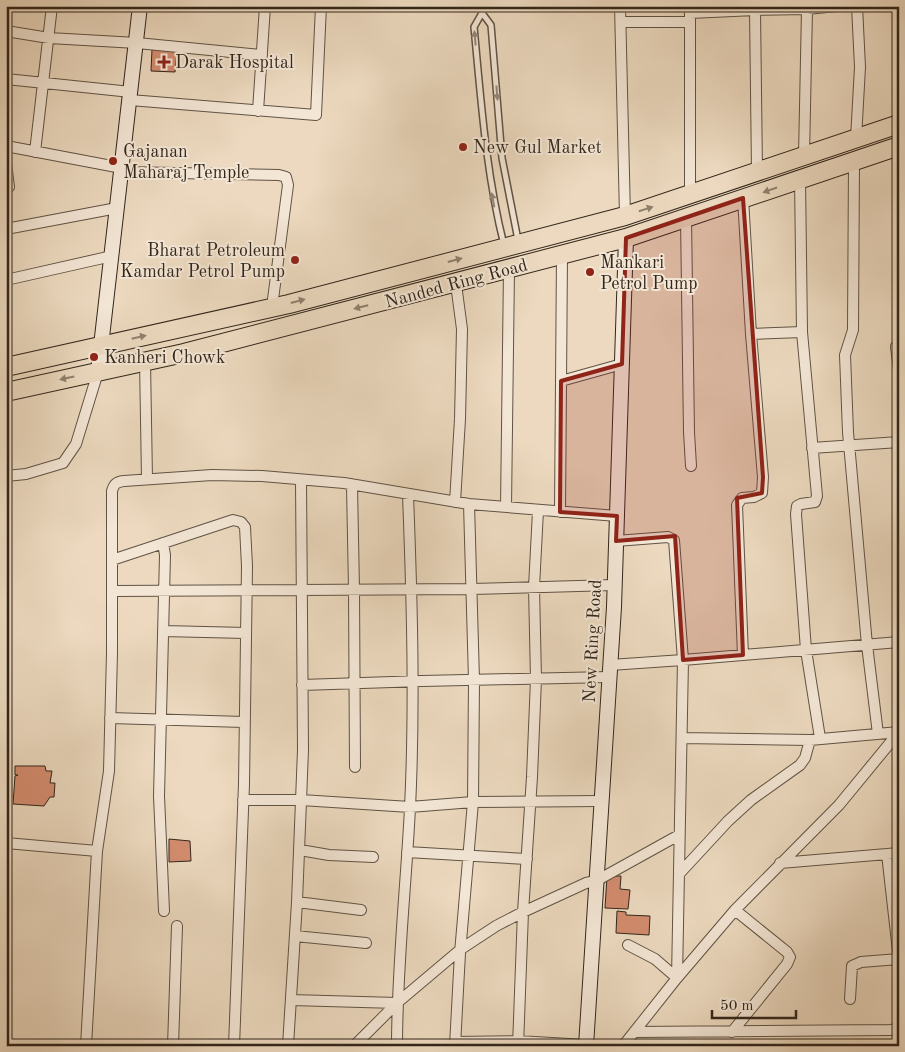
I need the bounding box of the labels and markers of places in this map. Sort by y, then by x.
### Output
place label: Darak Hospital [175,54,294,72]
marker: Darak Hospital [157,55,171,69]
place label: New Gul Market [473,139,602,157]
marker: New Gul Market [457,141,469,153]
place label: Gajanan Maharaj Temple [123,143,249,182]
marker: Gajanan Maharaj Temple [107,155,119,167]
place label: Bharat Petroleum Kamdar Petrol Pump [120,242,285,281]
marker: Bharat Petroleum Kamdar Petrol Pump [289,254,301,266]
place label: Mankari Petrol Pump [600,254,698,293]
marker: Mankari Petrol Pump [584,266,596,278]
place label: Kanheri Chowk [104,349,225,367]
marker: Kanheri Chowk [88,351,100,363]

